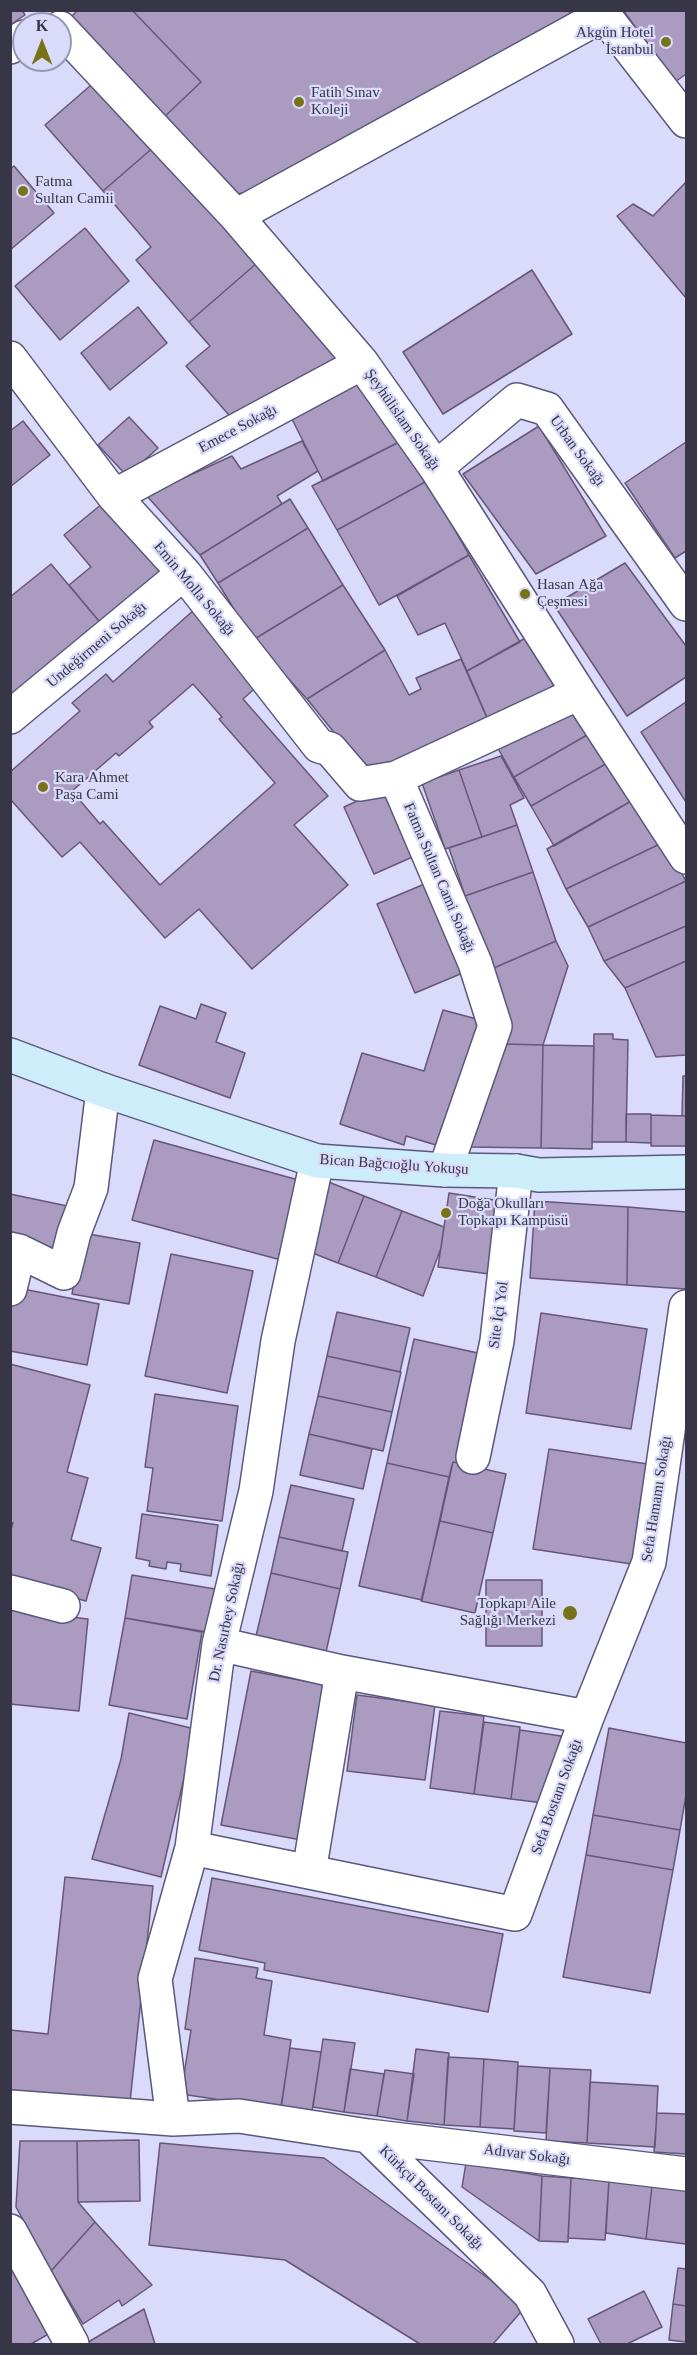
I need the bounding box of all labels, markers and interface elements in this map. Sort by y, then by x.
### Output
north arrow [12,12,72,72]
text: K [36,17,48,34]
place label: Akgün Hotel İstanbul [576,24,654,59]
marker: Akgün Hotel İstanbul [659,35,673,49]
place label: Fatih Sınav Koleji [311,84,380,119]
marker: Fatih Sınav Koleji [292,95,306,109]
place label: Fatma Sultan Camii [35,173,114,208]
marker: Fatma Sultan Camii [16,184,30,198]
street label: Şeyhülislam Sokağı [360,366,444,474]
street label: Emece Sokağı [196,401,280,457]
street label: Urban Sokağı [545,412,609,490]
street label: Emin Molla Sokağı [149,538,239,640]
place label: Hasan Ağa Çeşmesi [537,576,603,611]
marker: Hasan Ağa Çeşmesi [518,587,532,601]
street label: Undeğirmeni Sokağı [44,598,150,692]
place label: Kara Ahmet Paşa Cami [55,769,129,804]
marker: Kara Ahmet Paşa Cami [36,780,50,794]
street label: Fatma Sultan Cami Sokağı [399,800,479,956]
street label: Bican Bağcıoğlu Yokuşu [319,1151,469,1179]
place label: Doğa Okulları Topkapı Kampüsü [458,1195,568,1230]
marker: Doğa Okulları Topkapı Kampüsü [439,1206,453,1220]
street label: Site İçi Yol [485,1280,513,1350]
street label: Sefa Hamamı Sokağı [638,1435,676,1563]
street label: Dr. Nasırbey Sokağı [206,1560,248,1684]
place label: Topkapı Aile Sağlığı Merkezi [460,1595,556,1630]
marker: Topkapı Aile Sağlığı Merkezi [561,1604,579,1622]
street label: Sefa Bostanı Sokağı [528,1737,586,1857]
street label: Adıvar Sokağı [483,2141,571,2169]
street label: Kürkçü Bostanı Sokağı [375,2142,487,2254]

